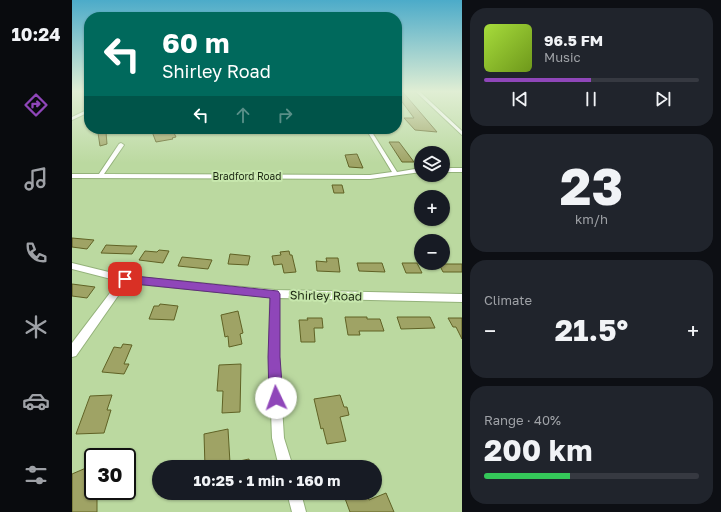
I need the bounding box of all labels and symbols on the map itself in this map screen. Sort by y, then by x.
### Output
street label: Bradford Road [213,170,281,182]
pin [108,262,142,296]
street label: Shirley Road [290,287,362,304]
position arrow [255,377,297,419]
speed limit sign: 30 [84,448,136,500]

